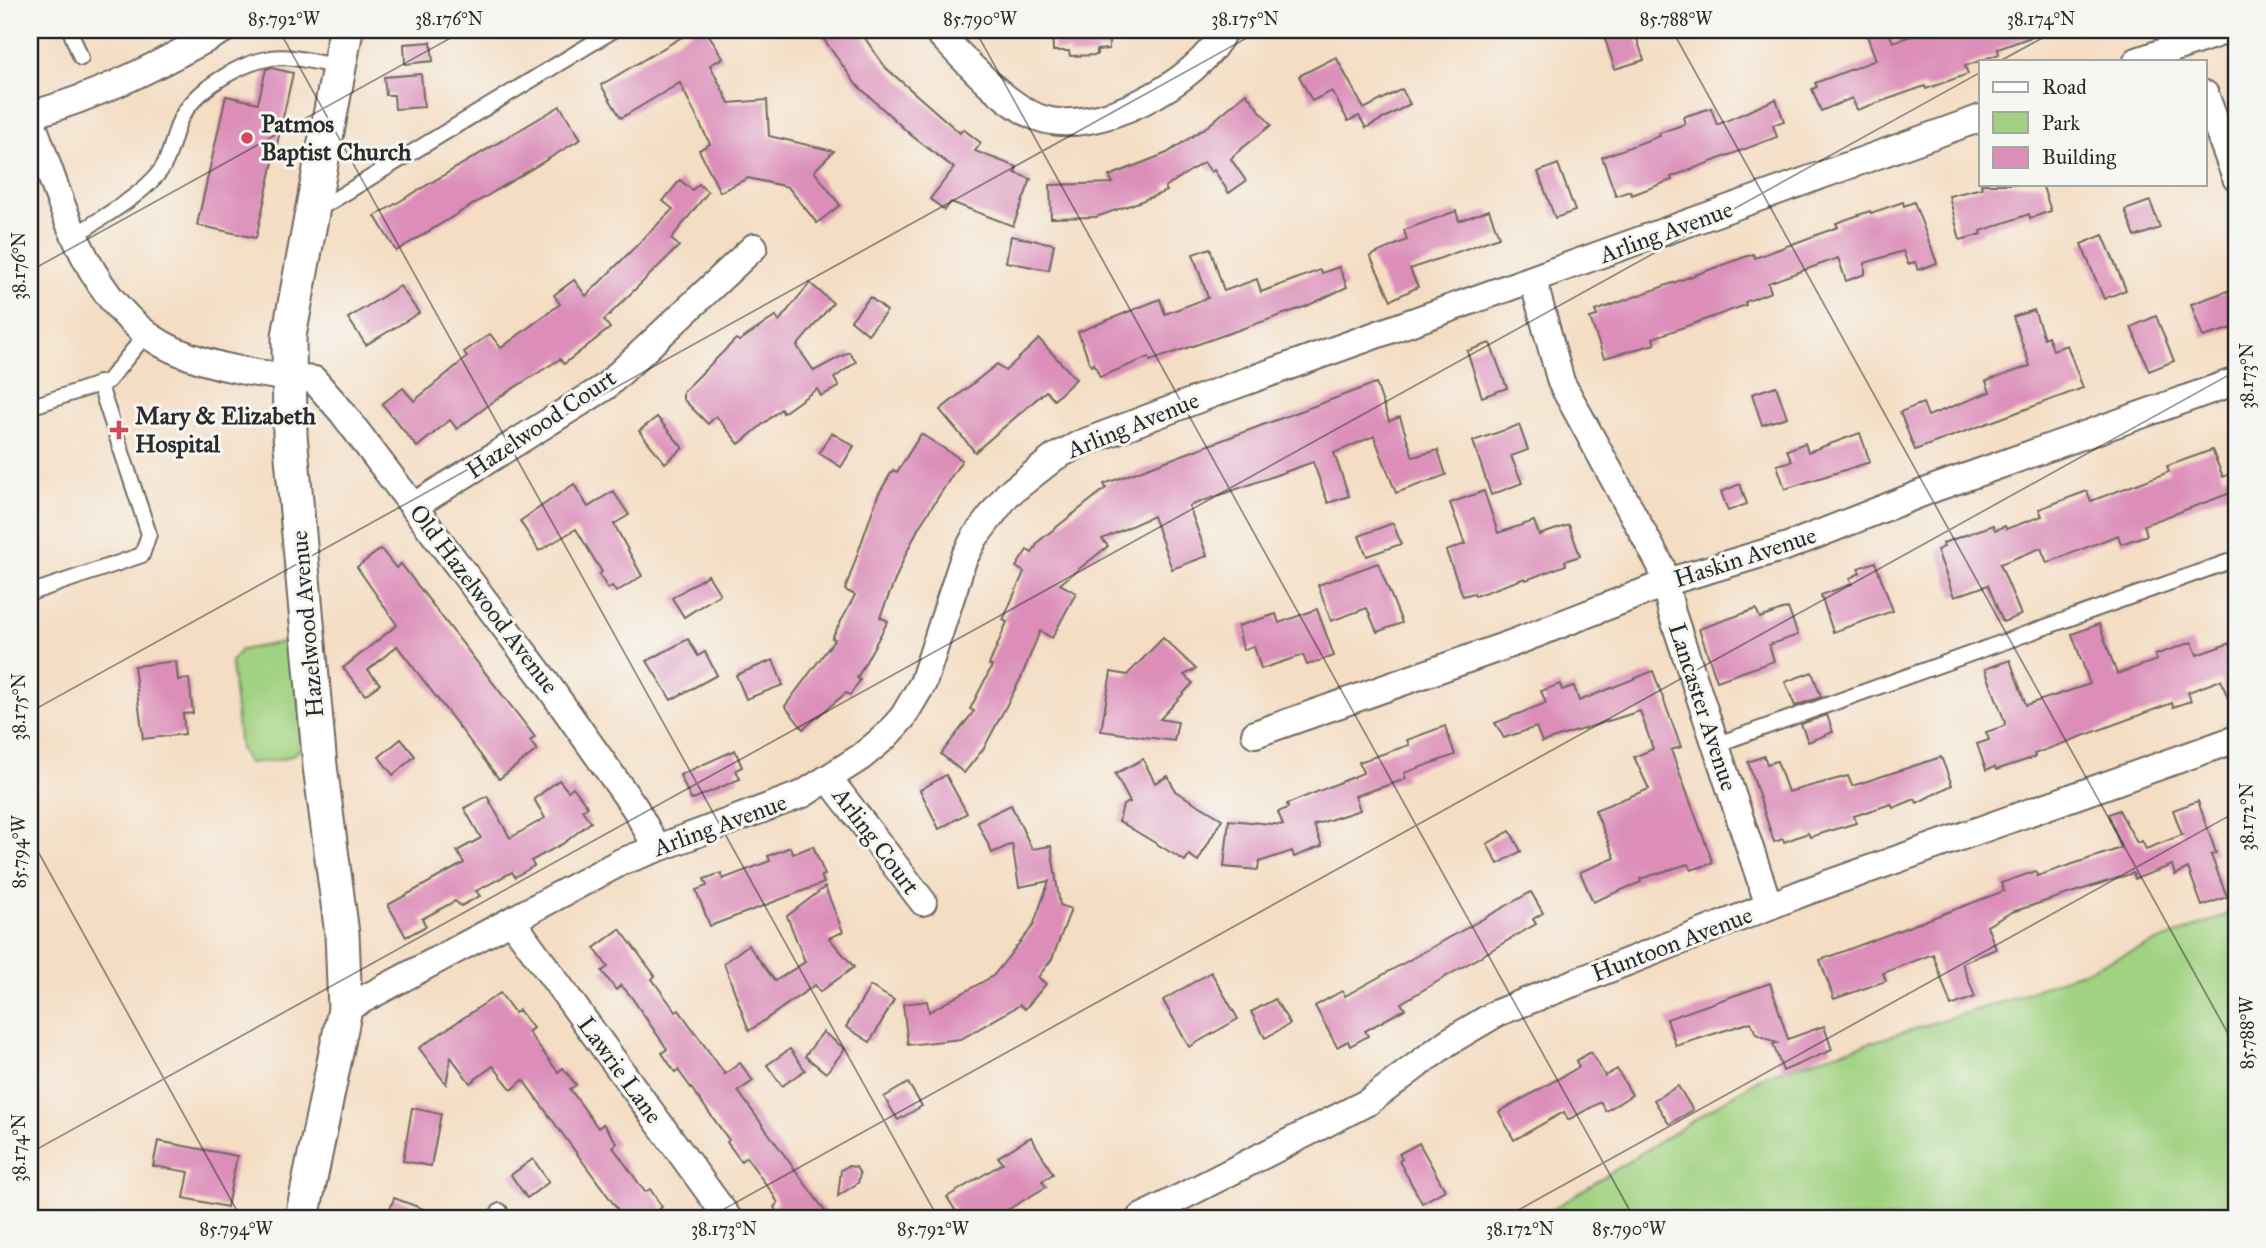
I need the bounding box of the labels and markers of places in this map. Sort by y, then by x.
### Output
place label: Patmos Baptist Church [261,109,412,167]
marker: Patmos Baptist Church [239,130,255,146]
place label: Mary & Elizabeth Hospital [135,401,316,459]
marker: Mary & Elizabeth Hospital [109,420,129,440]

